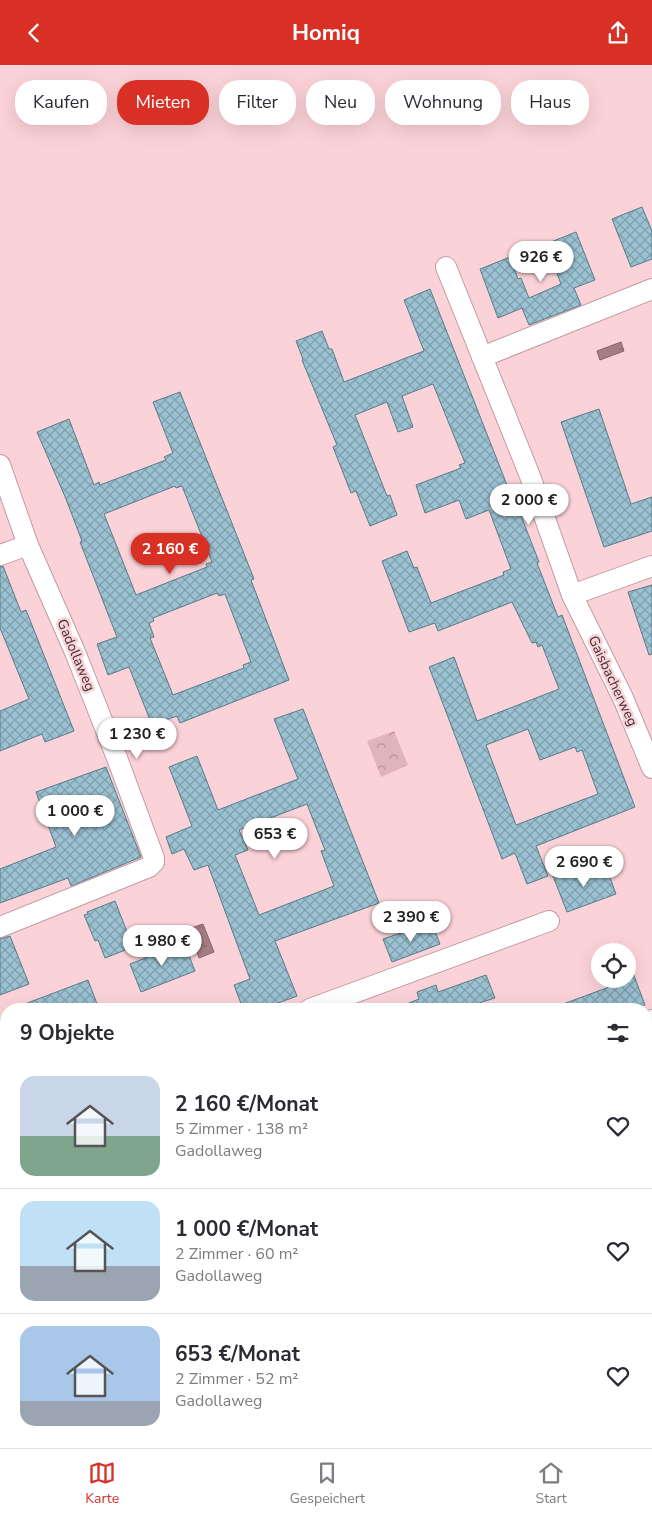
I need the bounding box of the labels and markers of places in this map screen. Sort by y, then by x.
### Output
pin: 926 € [506,241,576,283]
pin: 2 000 € [483,483,575,526]
pin: 2 160 € [124,533,216,575]
pin: 1 230 € [91,717,183,760]
pin: 1 000 € [29,795,121,837]
pin: 653 € [240,817,310,860]
pin: 2 690 € [538,845,630,888]
pin: 2 390 € [365,901,457,943]
pin: 1 980 € [116,925,208,967]

